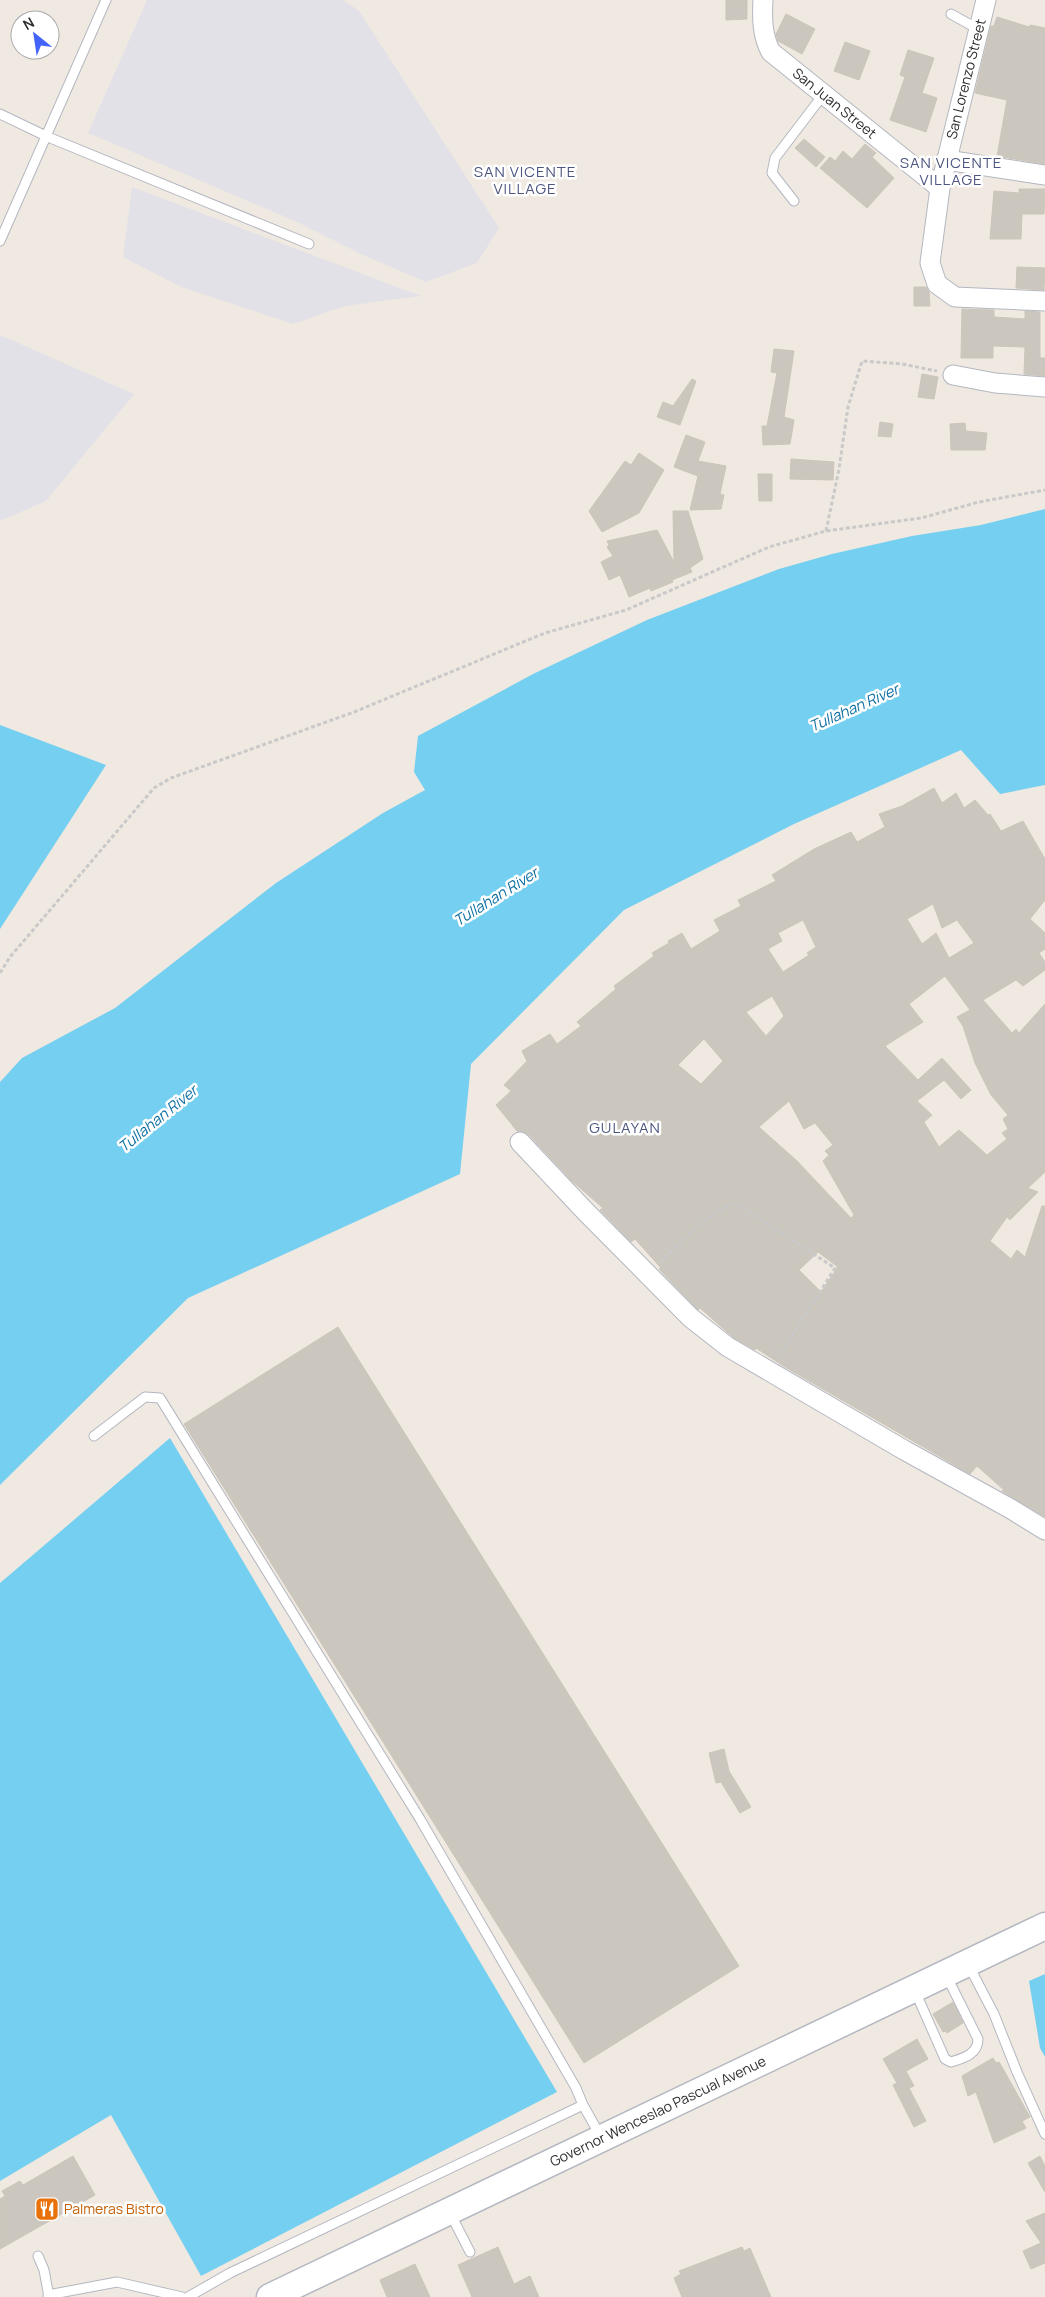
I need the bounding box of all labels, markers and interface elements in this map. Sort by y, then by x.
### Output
north arrow [10,10,60,60]
text: N [19,13,37,34]
street label: San Lorenzo Street [941,16,990,141]
street label: San Juan Street [789,63,881,143]
district label: SAN VICENTE VILLAGE [900,152,1002,190]
district label: SAN VICENTE VILLAGE [474,161,576,199]
water label: Tullahan River [806,677,904,737]
water label: Tullahan River [449,861,544,931]
water label: Tullahan River [114,1079,204,1157]
district label: GULAYAN [589,1117,661,1138]
street label: Governor Wenceslao Pascual Avenue [546,2051,769,2171]
restaurant icon: Palmeras Bistro [34,2196,60,2222]
place label: Palmeras Bistro [64,2199,164,2218]

